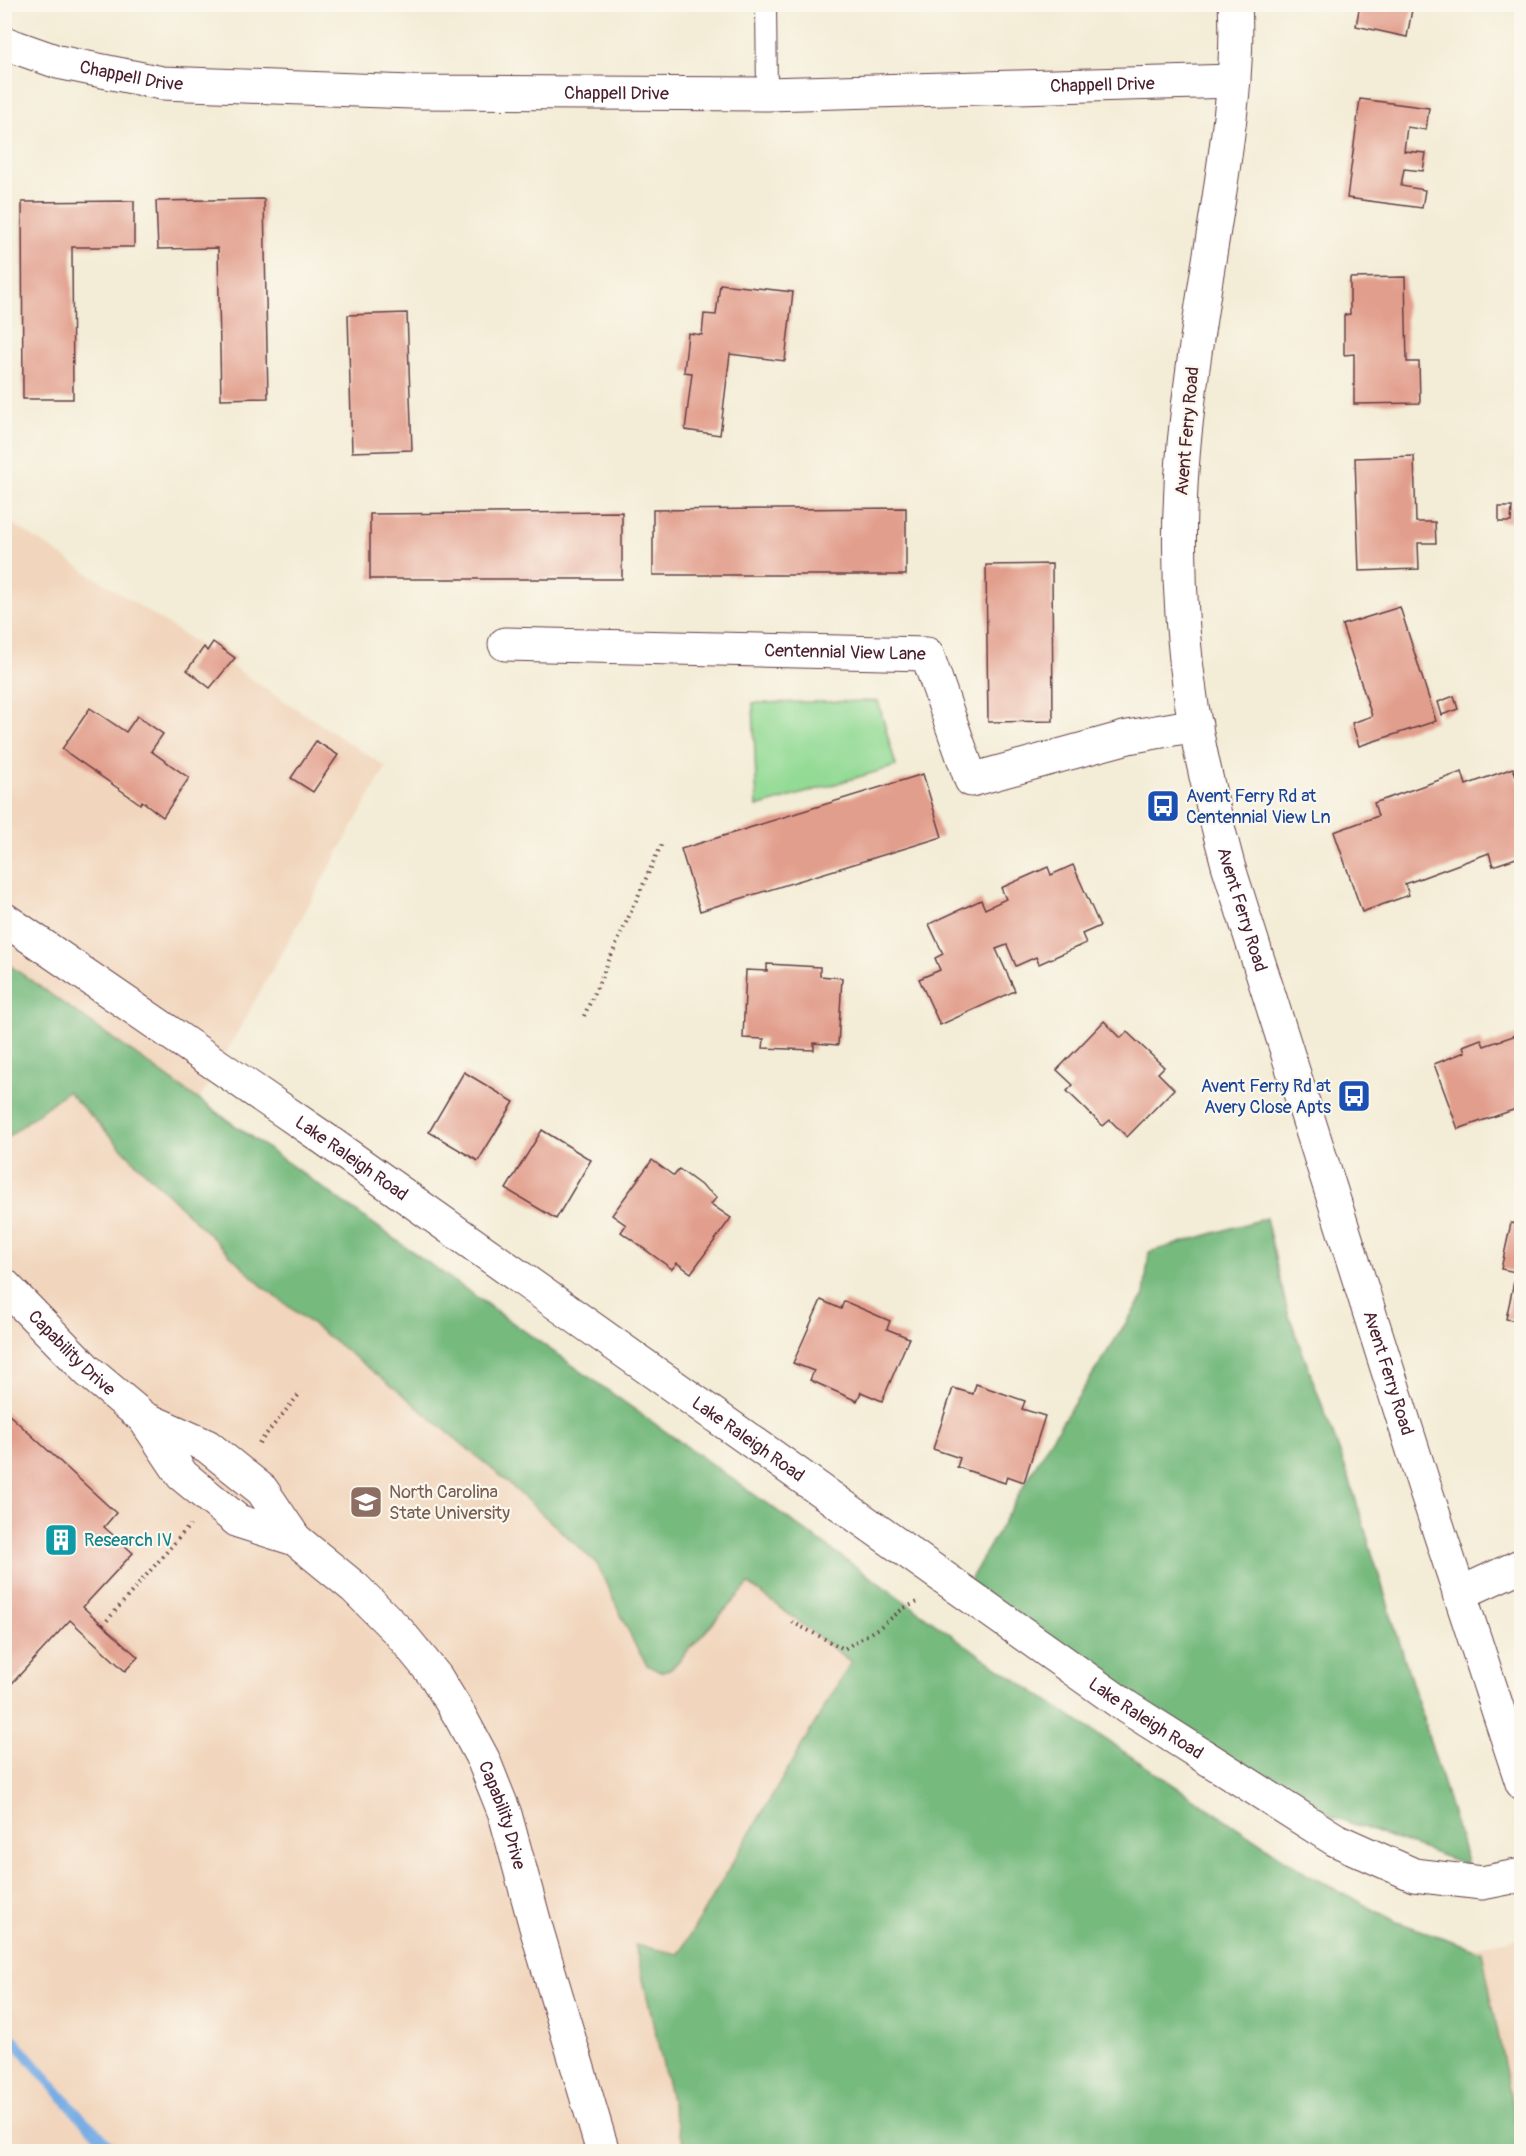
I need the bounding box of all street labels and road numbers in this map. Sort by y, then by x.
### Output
street label: Chappell Drive [78,56,184,96]
street label: Chappell Drive [1050,72,1155,98]
street label: Chappell Drive [564,82,669,105]
street label: Avent Ferry Road [1170,366,1205,496]
street label: Centennial View Lane [764,639,926,666]
street label: Avent Ferry Road [1212,845,1272,975]
street label: Lake Raleigh Road [290,1111,412,1206]
street label: Capability Drive [23,1305,120,1401]
street label: Avent Ferry Road [1358,1308,1418,1438]
street label: Lake Raleigh Road [687,1392,809,1487]
street label: Lake Raleigh Road [1084,1673,1207,1765]
street label: Capability Drive [473,1758,531,1872]

